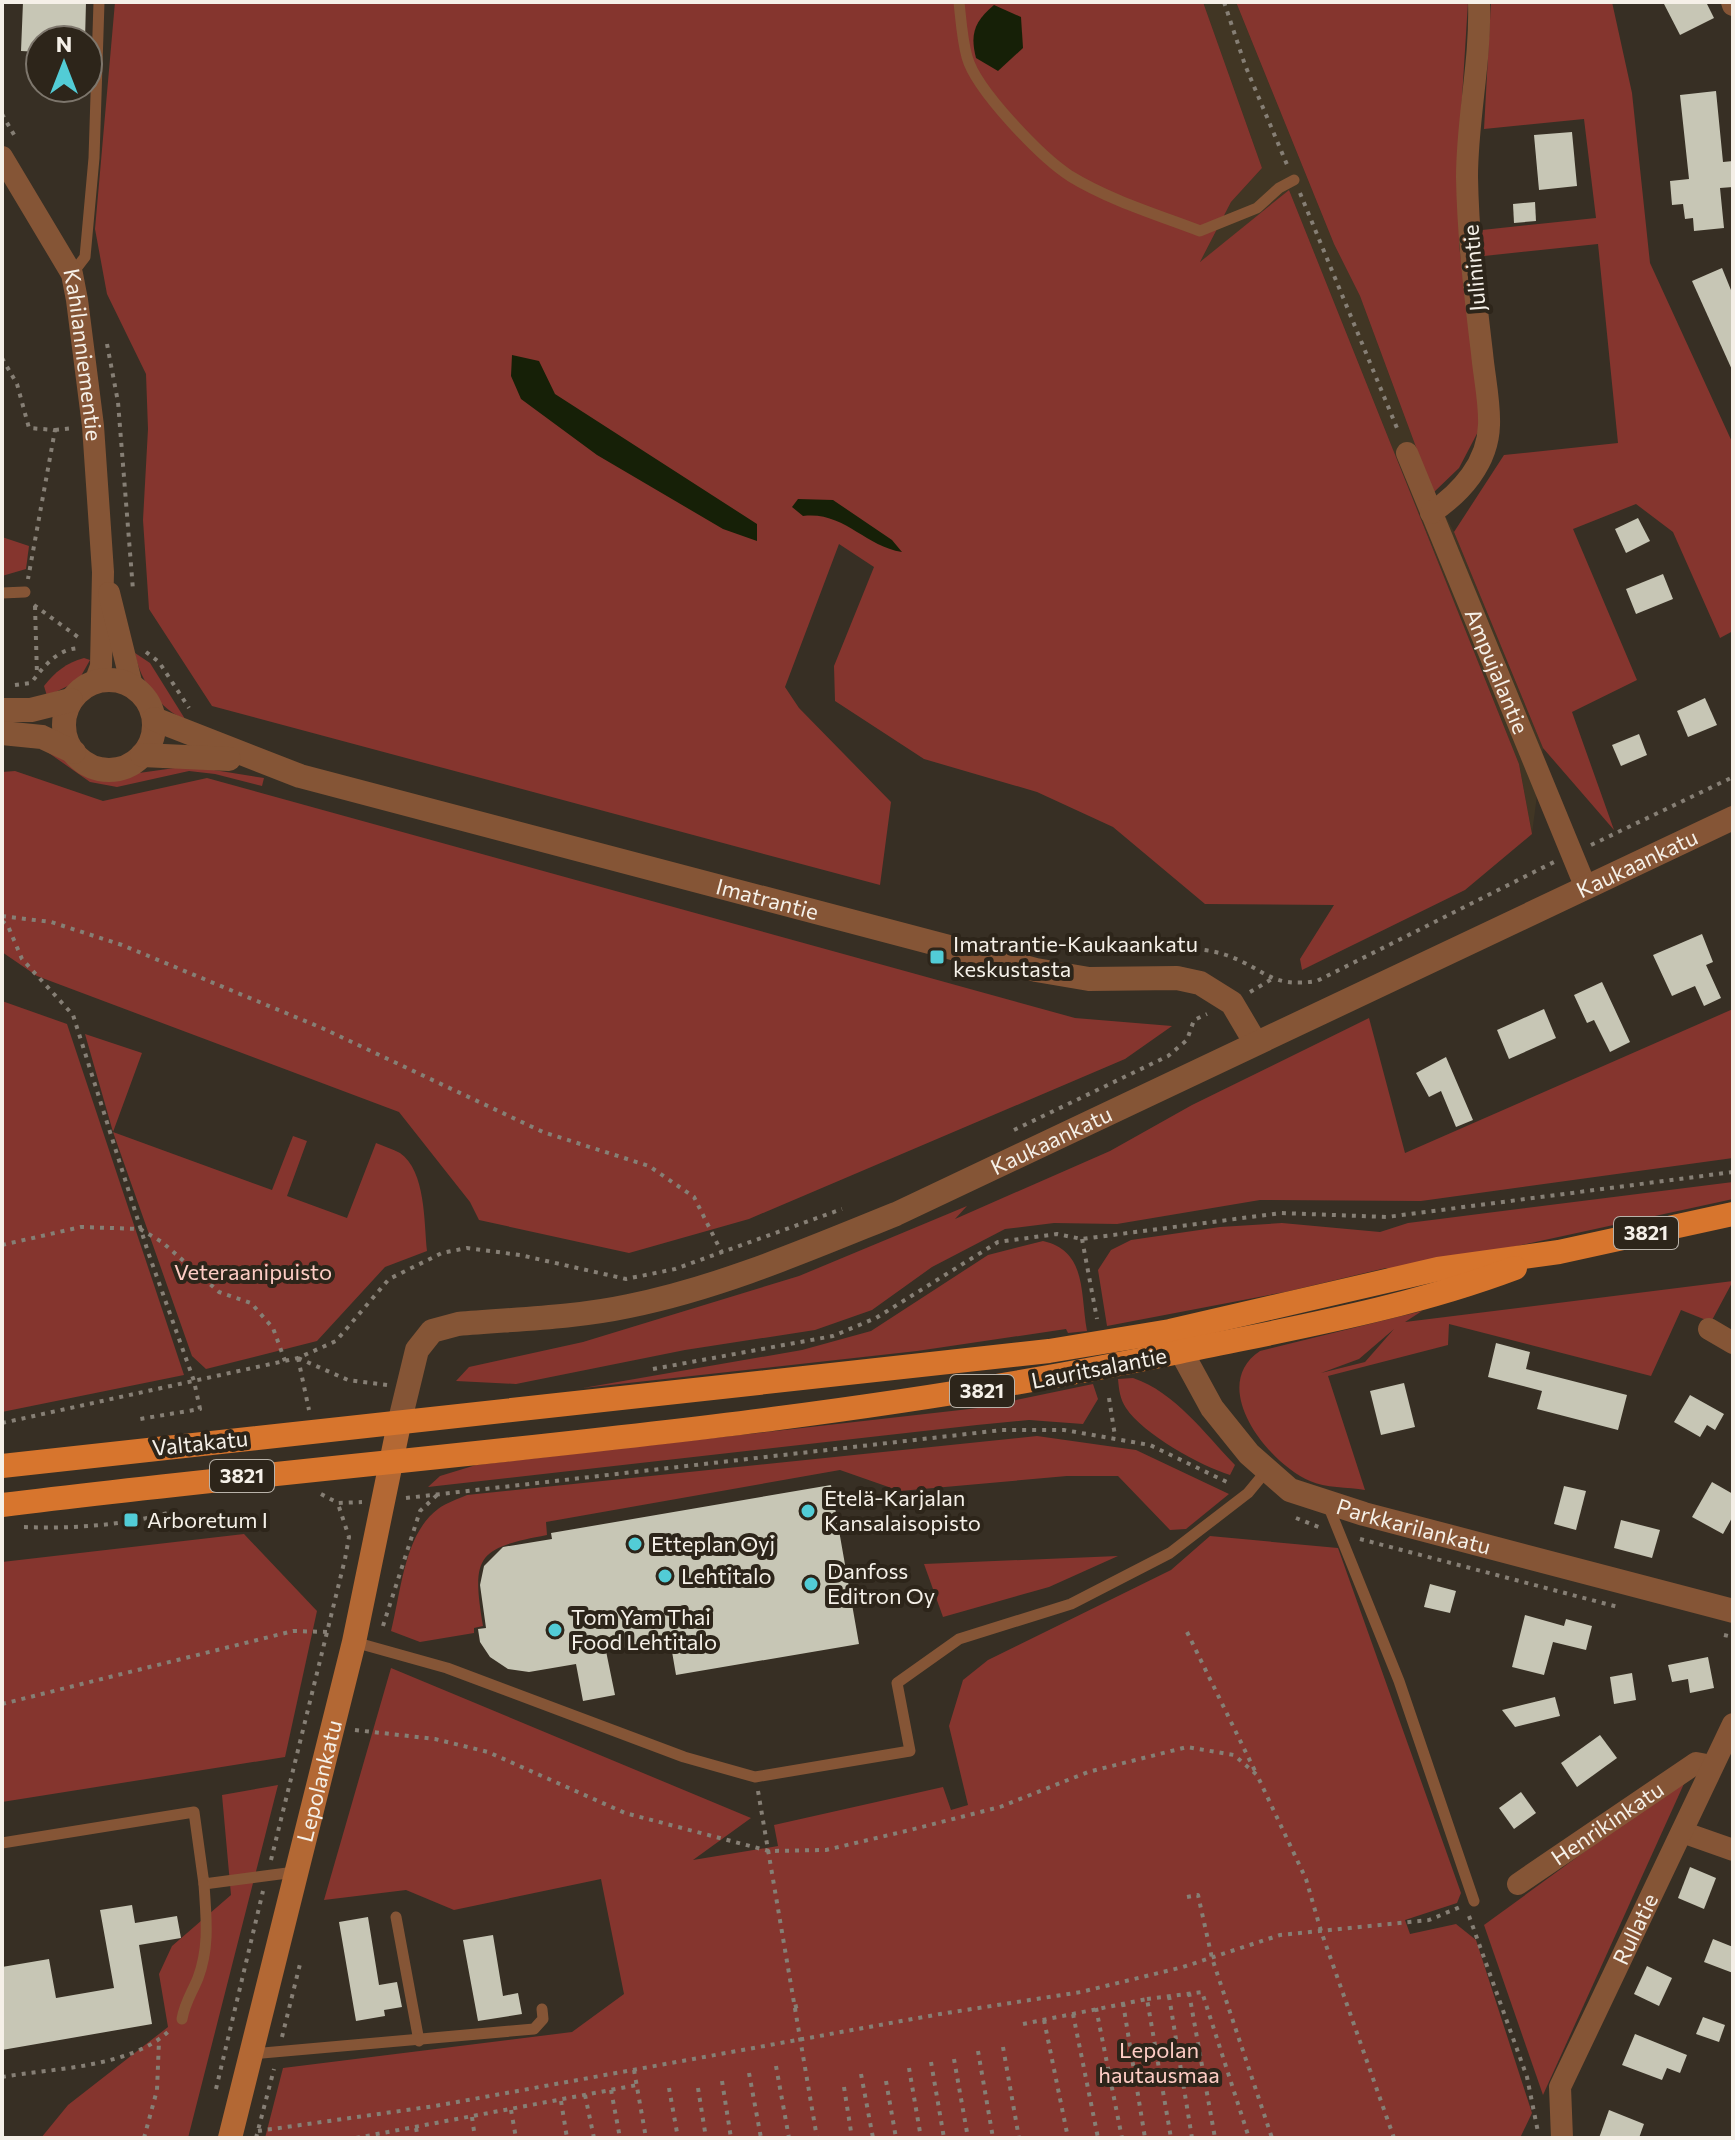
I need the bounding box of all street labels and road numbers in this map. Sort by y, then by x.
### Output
street label: Julinintie [1456,223,1491,313]
street label: Kahilanniementie [58,266,108,442]
street label: Ampujalantie [1460,604,1535,738]
street label: Kaukaankatu [1572,823,1702,903]
street label: Imatrantie [713,872,822,925]
street label: Kaukaankatu [986,1100,1116,1180]
road number: 3821 [1614,1217,1678,1249]
street label: Lauritsalantie [1029,1341,1169,1394]
road number: 3821 [950,1375,1014,1407]
street label: Valtakatu [151,1424,249,1461]
road number: 3821 [210,1460,274,1492]
street label: Parkkarilankatu [1333,1492,1494,1560]
street label: Lepolankatu [291,1717,347,1845]
street label: Henrikinkatu [1546,1775,1668,1871]
street label: Rullatie [1606,1889,1663,1969]

